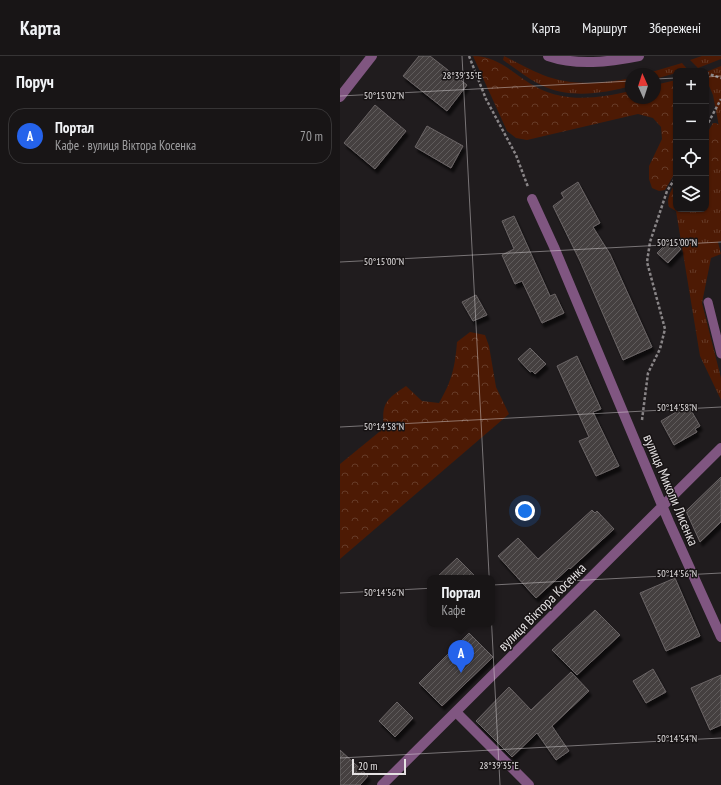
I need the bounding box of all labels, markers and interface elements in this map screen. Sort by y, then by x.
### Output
text: Карта [20,16,61,40]
text: Карта [532,19,560,37]
text: Маршрут [582,19,627,37]
text: Збережені [649,19,701,37]
north arrow [625,68,661,104]
map controls [673,68,709,212]
button: + [673,68,709,104]
text: 28°39'35"E [442,69,482,82]
text: Поруч [16,71,54,93]
text: 50°15'02"N [364,89,404,102]
button: − [673,104,709,140]
text: Портал [55,118,94,137]
text: A [27,128,33,145]
text: 70 m [300,128,323,145]
text: Кафе · вулиця Віктора Косенка [55,137,196,154]
button: locate [673,140,709,176]
button: layers [673,176,709,212]
text: 50°15'00"N [657,236,697,249]
text: 50°15'00"N [364,255,404,268]
text: 50°14'58"N [657,401,697,414]
text: 50°14'58"N [364,420,404,433]
street label: вулиця Миколи Лисенка [639,432,703,548]
your location [515,501,535,521]
street label: вулиця Віктора Косенка [494,559,590,655]
text: 50°14'56"N [657,567,697,580]
popup [427,575,495,627]
text: Портал [441,583,481,602]
text: 50°14'56"N [364,586,404,599]
text: Кафе [441,602,466,619]
pin: A [448,640,474,673]
text: 50°14'54"N [657,732,697,745]
scale bar [352,757,406,776]
text: 20 m [358,759,377,773]
text: 28°39'35"E [479,759,519,772]

